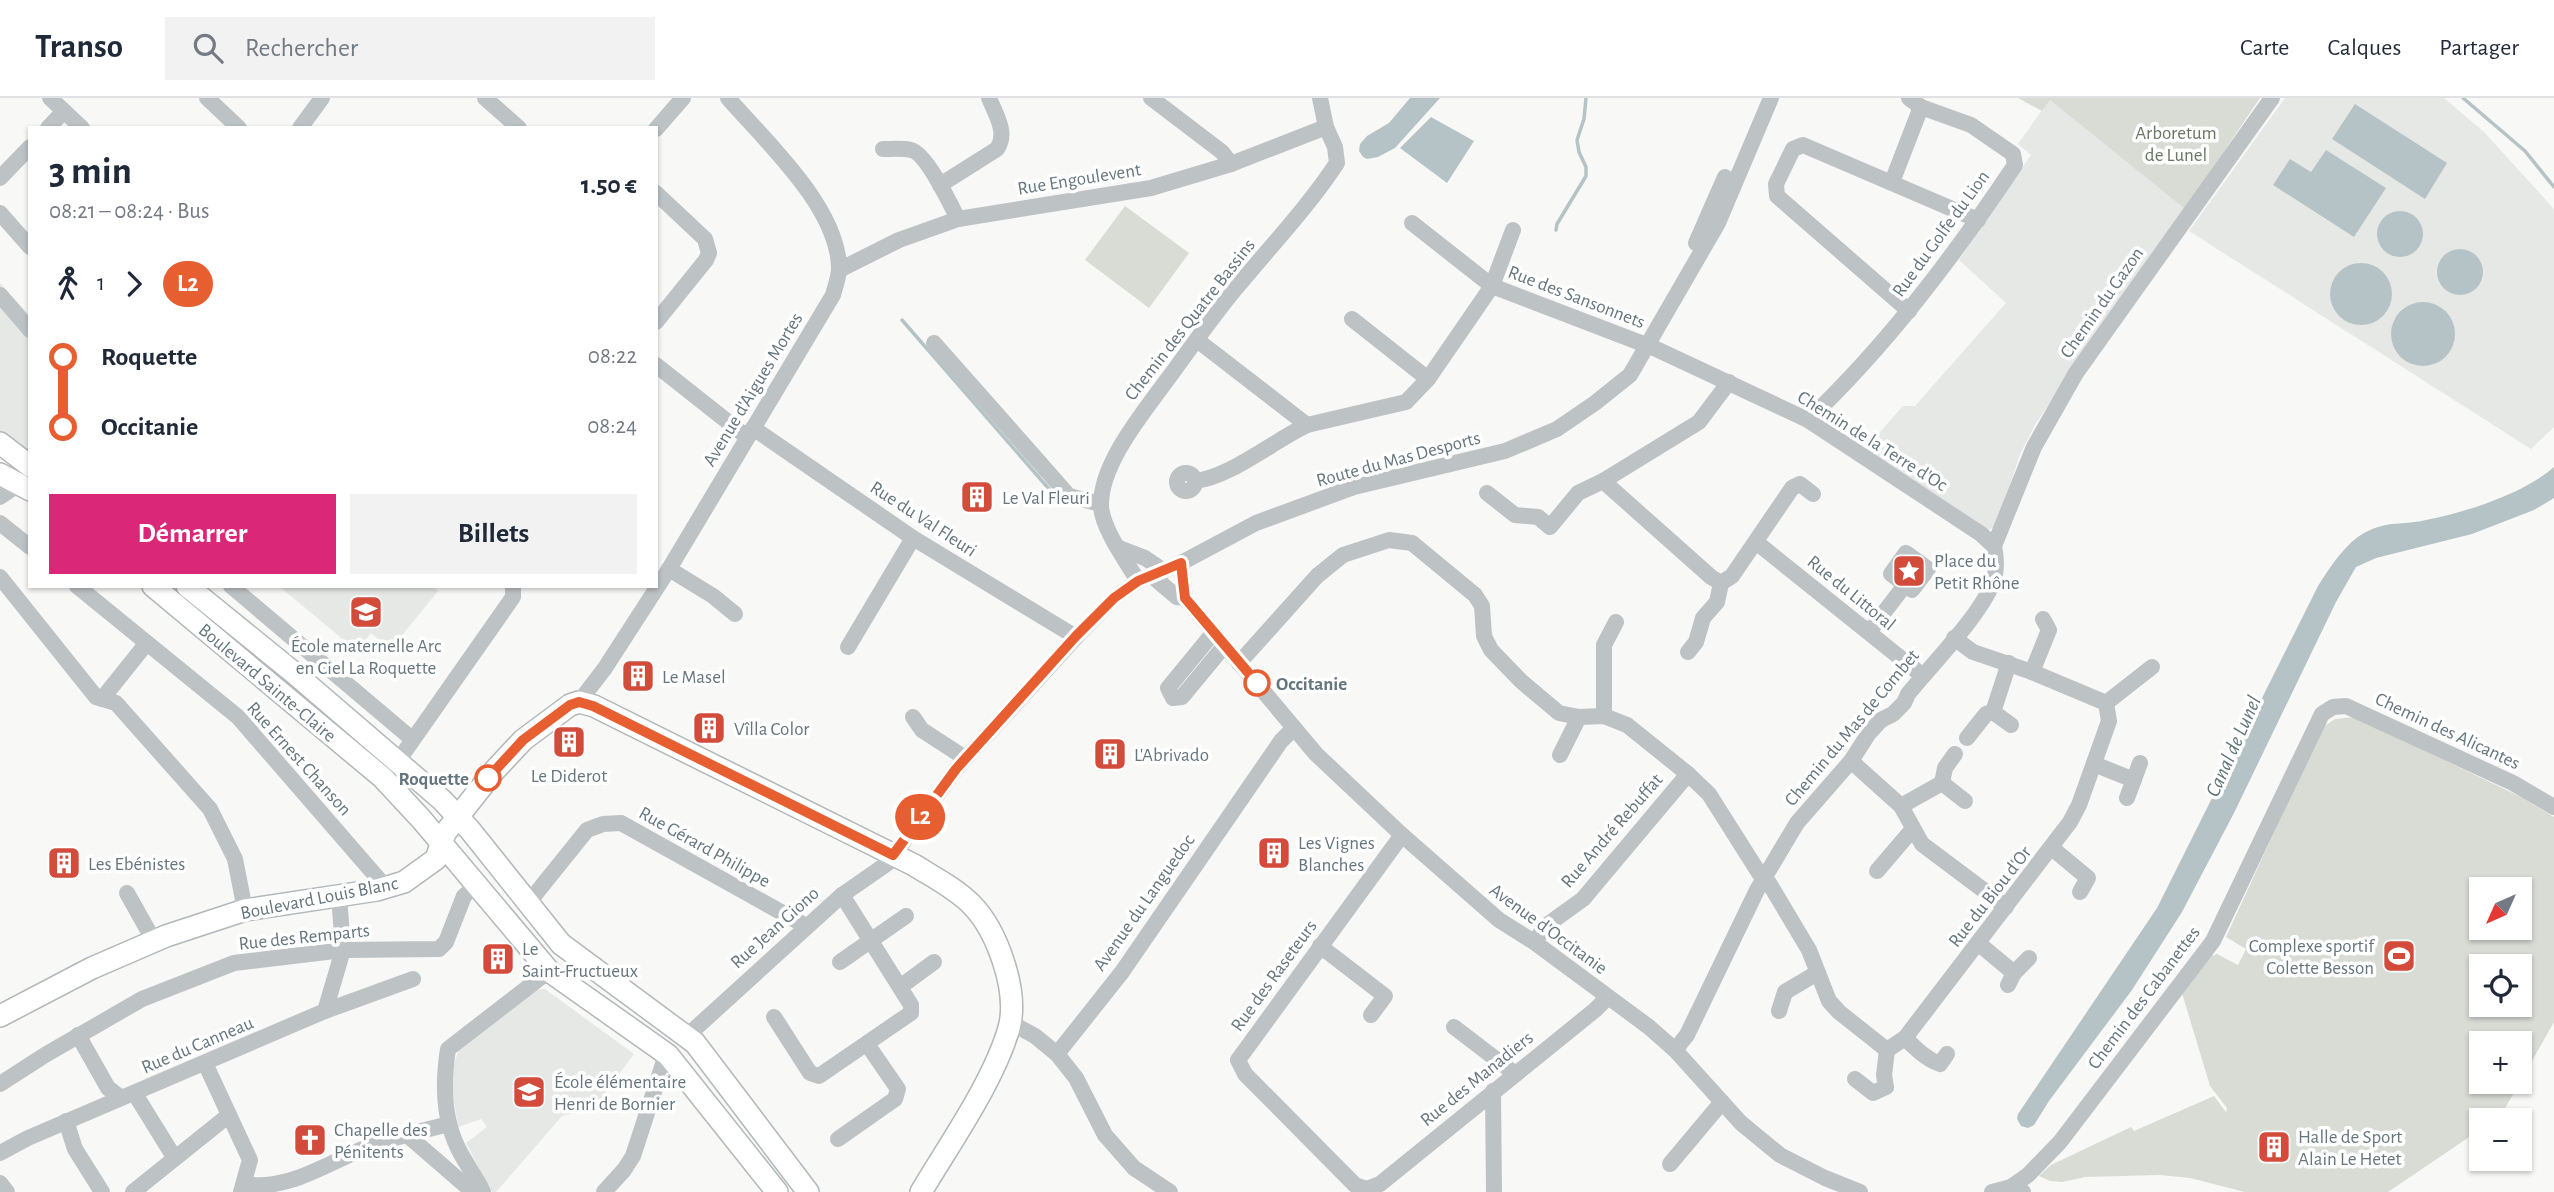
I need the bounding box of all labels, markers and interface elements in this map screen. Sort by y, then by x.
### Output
search box [165,17,655,80]
icon: search [189,29,227,67]
text: Transo [35,31,123,64]
text: Rechercher [245,35,358,61]
text: Carte [2240,36,2289,60]
text: Calques [2327,36,2401,60]
text: Partager [2439,36,2519,60]
park label: Arboretum de Lunel [2135,124,2217,165]
text: 3 min [49,153,132,191]
street label: Rue Engoulevent [1016,160,1142,199]
street label: Rue du Golfe du Lion [1889,167,1993,300]
text: 1.50 € [581,172,637,198]
text: 08:21 – 08:24 · Bus [49,200,210,223]
street label: Chemin des Quatre Bassins [1121,236,1259,404]
street label: Chemin du Gazon [2057,244,2147,362]
street label: Rue des Sansonnets [1505,263,1648,332]
icon: walk [49,265,87,303]
icon: forward [115,265,153,303]
text: 1 [97,272,105,295]
text: L2 [177,272,199,296]
street label: Avenue d'Aigues Mortes [700,310,807,470]
text: Roquette [101,344,197,370]
text: 08:22 [588,345,637,368]
street label: Chemin de la Terre d'Oc [1794,387,1950,495]
text: Occitanie [101,414,198,440]
text: 08:24 [587,415,637,438]
street label: Route du Mas Desports [1314,428,1483,491]
street label: Rue du Val Fleuri [867,478,980,561]
building icon: Le Val Fleuri [958,478,996,516]
place label: Le Val Fleuri [1002,489,1090,508]
button: Démarrer [49,494,336,574]
button: Billets [350,494,637,574]
street label: Rue du Littoral [1803,552,1899,634]
place icon: Place du Petit Rhône [1890,552,1928,590]
place label: Place du Petit Rhône [1934,552,2020,593]
school or university icon: École maternelle Arc en Ciel La Roquette [347,593,385,631]
street label: Boulevard Sainte-Claire [195,620,339,746]
place label: École maternelle Arc en Ciel La Roquette [291,635,441,678]
street label: Chemin du Mas de Combet [1781,646,1923,810]
building icon: Le Masel [619,657,657,695]
place label: Le Masel [662,668,726,687]
marker: Occitanie [1244,670,1270,696]
place label: Occitanie [1276,675,1347,694]
street label: Chemin des Alicantes [2372,689,2523,773]
water label: Canal de Lunel [2202,693,2265,800]
street label: Rue Ernest Chanson [243,698,355,820]
building icon: Vîlla Color [690,709,728,747]
place label: Vîlla Color [734,720,809,739]
building icon: Le Diderot [550,723,588,761]
building icon: L'Abrivado [1091,735,1129,773]
place label: L'Abrivado [1134,746,1209,765]
marker: Roquette [475,765,501,791]
place label: Le Diderot [531,767,607,786]
place label: Roquette [399,770,469,789]
street label: Rue André Rebuffat [1558,770,1667,892]
line badge: L2 [888,794,951,840]
street label: Rue Gérard Philippe [635,803,773,891]
text: L2 [909,805,931,829]
street label: Avenue du Languedoc [1090,831,1198,975]
building icon: Les Vignes Blanches [1255,834,1293,872]
place label: Les Vignes Blanches [1298,834,1375,875]
street label: Rue du Biou d'Or [1945,843,2035,951]
building icon: Les Ebénistes [45,844,83,882]
place label: Les Ebénistes [88,855,185,874]
street label: Boulevard Louis Blanc [239,874,400,923]
north arrow [2469,877,2532,940]
map controls [2469,877,2532,1171]
street label: Avenue d'Occitanie [1486,880,1610,978]
street label: Rue Jean Giono [727,884,823,973]
street label: Rue des Raseteurs [1228,917,1321,1035]
street label: Rue des Remparts [238,921,371,954]
street label: Chemin des Cabanettes [2084,923,2204,1073]
place label: Complexe sportif Colette Besson [2249,937,2375,978]
sports icon: Complexe sportif Colette Besson [2380,937,2418,975]
building icon: Le Saint-Fructueux [479,940,517,978]
place label: Le Saint-Fructueux [522,940,638,981]
button: locate [2469,954,2532,1017]
street label: Rue du Canneau [139,1013,257,1077]
street label: Rue des Manadiers [1417,1028,1537,1130]
button: + [2469,1031,2532,1094]
place label: École élémentaire Henri de Bornier [554,1071,686,1114]
school or university icon: École élémentaire Henri de Bornier [510,1073,548,1111]
button: − [2469,1108,2532,1171]
church icon: Chapelle des Pénitents [291,1121,329,1159]
place label: Chapelle des Pénitents [334,1121,428,1162]
building icon: Halle de Sport Alain Le Hetet [2255,1128,2293,1166]
place label: Halle de Sport Alain Le Hetet [2298,1128,2402,1169]

